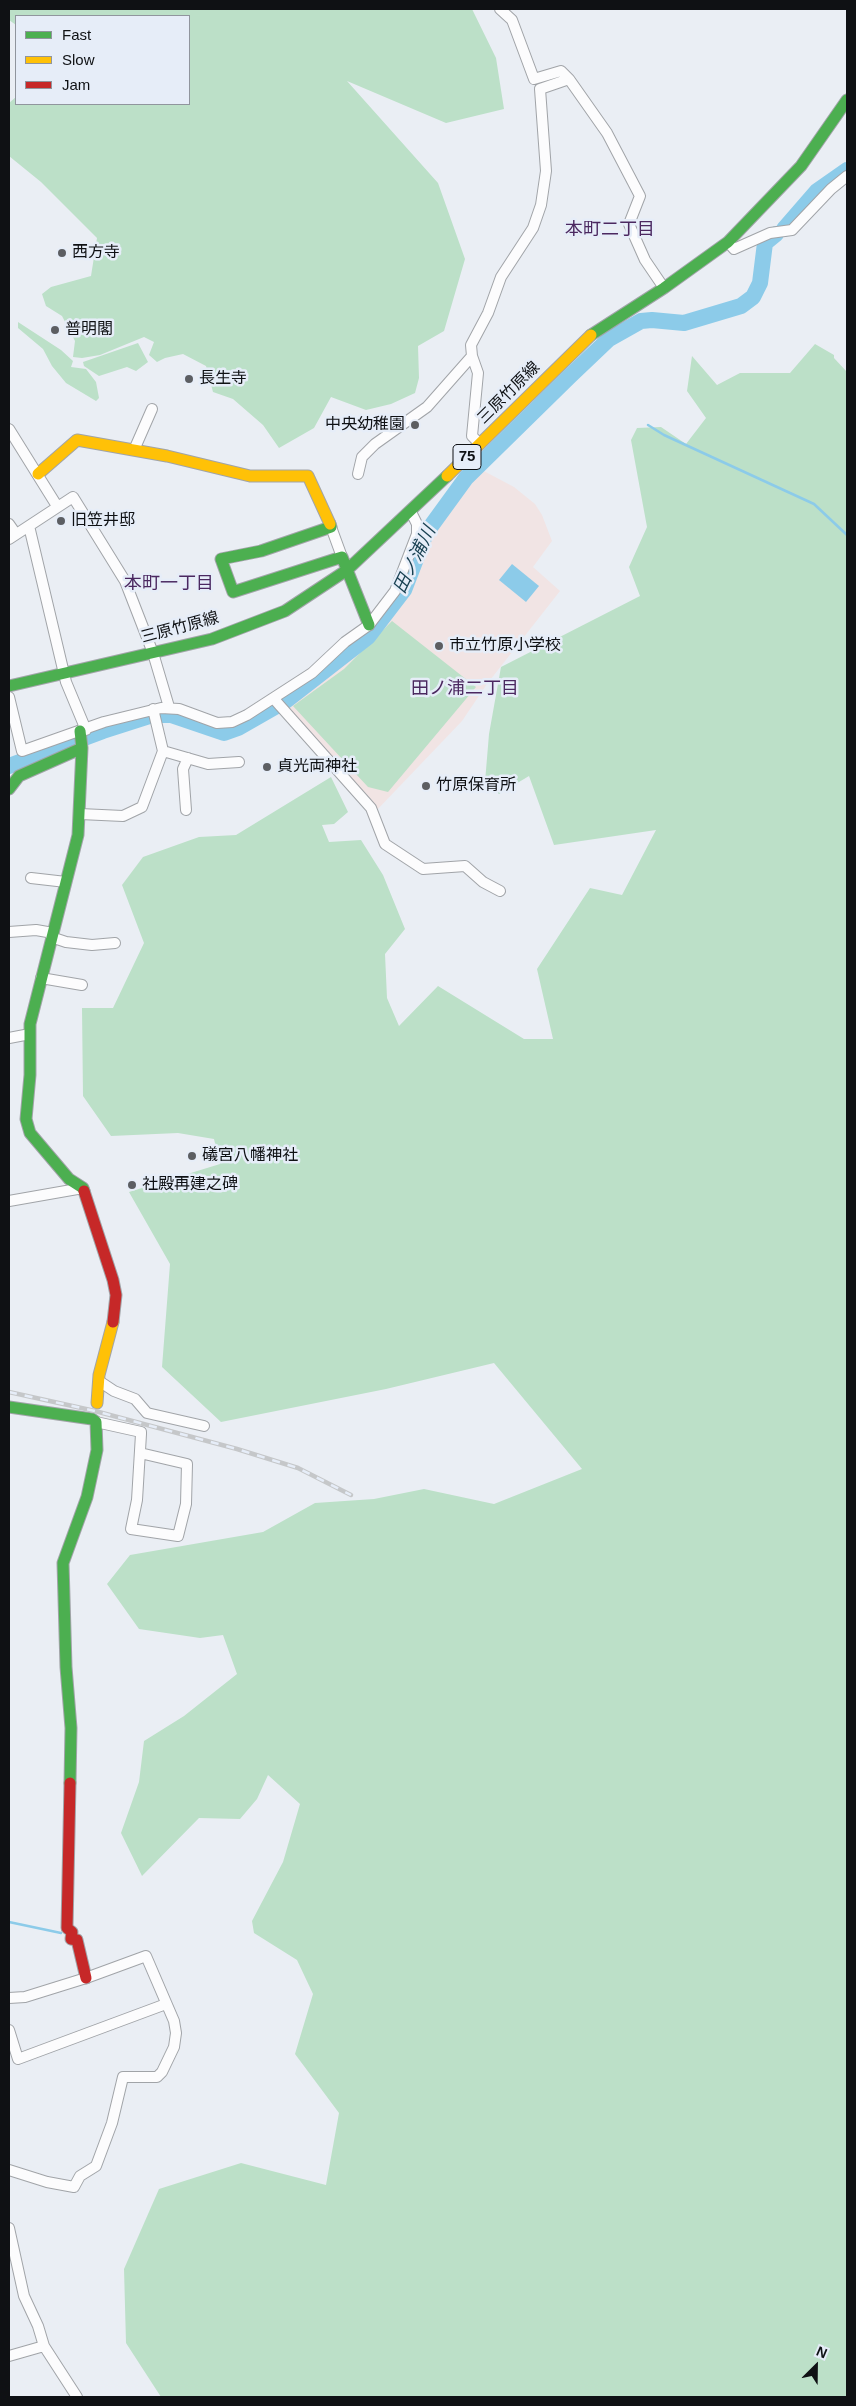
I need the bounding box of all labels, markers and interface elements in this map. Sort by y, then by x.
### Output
legend [15,15,190,105]
text: Fast [62,26,91,43]
text: Slow [62,51,95,68]
text: Jam [62,76,90,93]
district label: 本町二丁目 [565,219,655,241]
place label: 西方寺 [72,243,120,263]
marker: 西方寺 [56,247,68,259]
place label: 普明閣 [65,320,113,340]
marker: 普明閣 [49,324,61,336]
street label: 三原竹原線 [474,358,544,428]
place label: 長生寺 [199,369,247,389]
marker: 長生寺 [183,373,195,385]
place label: 中央幼稚園 [325,415,405,435]
marker: 中央幼稚園 [409,419,421,431]
road number: 75 [453,444,481,470]
place label: 旧笠井邸 [71,511,135,531]
marker: 旧笠井邸 [55,515,67,527]
water label: 田ノ浦川 [390,523,440,597]
district label: 本町一丁目 [124,573,214,595]
street label: 三原竹原線 [139,608,221,648]
place label: 市立竹原小学校 [449,636,561,656]
marker: 市立竹原小学校 [433,640,445,652]
district label: 田ノ浦二丁目 [411,678,519,700]
place label: 貞光両神社 [277,757,357,777]
marker: 貞光両神社 [261,761,273,773]
place label: 竹原保育所 [436,776,516,796]
marker: 竹原保育所 [420,780,432,792]
place label: 礒宮八幡神社 [202,1146,298,1166]
marker: 礒宮八幡神社 [186,1150,198,1162]
place label: 社殿再建之碑 [142,1175,238,1195]
marker: 社殿再建之碑 [126,1179,138,1191]
north arrow [791,2341,841,2391]
text: N [814,2343,830,2362]

